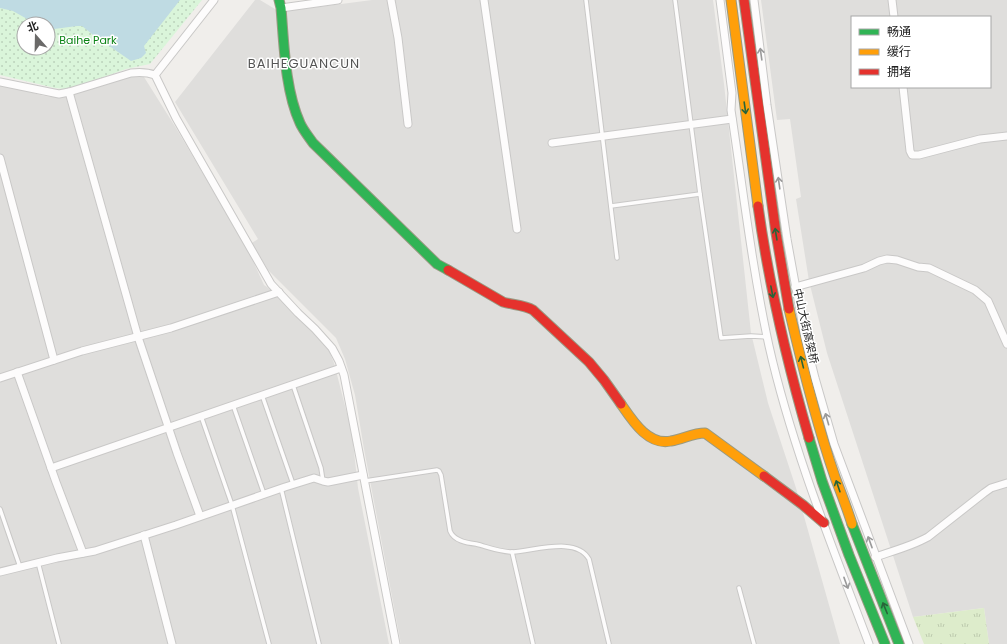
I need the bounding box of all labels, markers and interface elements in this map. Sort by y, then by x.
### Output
north arrow [16,16,56,56]
legend [851,16,991,88]
text: 北 [25,17,40,36]
text: 畅通 [887,23,911,40]
park label: Baihe Park [59,32,117,48]
text: 缓行 [887,43,911,60]
one-way arrow [757,48,765,61]
district label: BAIHEGUANCUN [248,54,360,73]
text: 拥堵 [887,63,911,80]
one-way arrow [741,101,749,114]
one-way arrow [775,176,783,189]
one-way arrow [772,228,780,241]
one-way arrow [769,285,777,298]
street label: 中山大街高架桥 [790,287,822,365]
one-way arrow [798,355,805,368]
one-way arrow [823,413,830,426]
one-way arrow [834,480,841,493]
one-way arrow [866,536,874,548]
one-way arrow [843,576,850,589]
one-way arrow [880,602,888,614]

